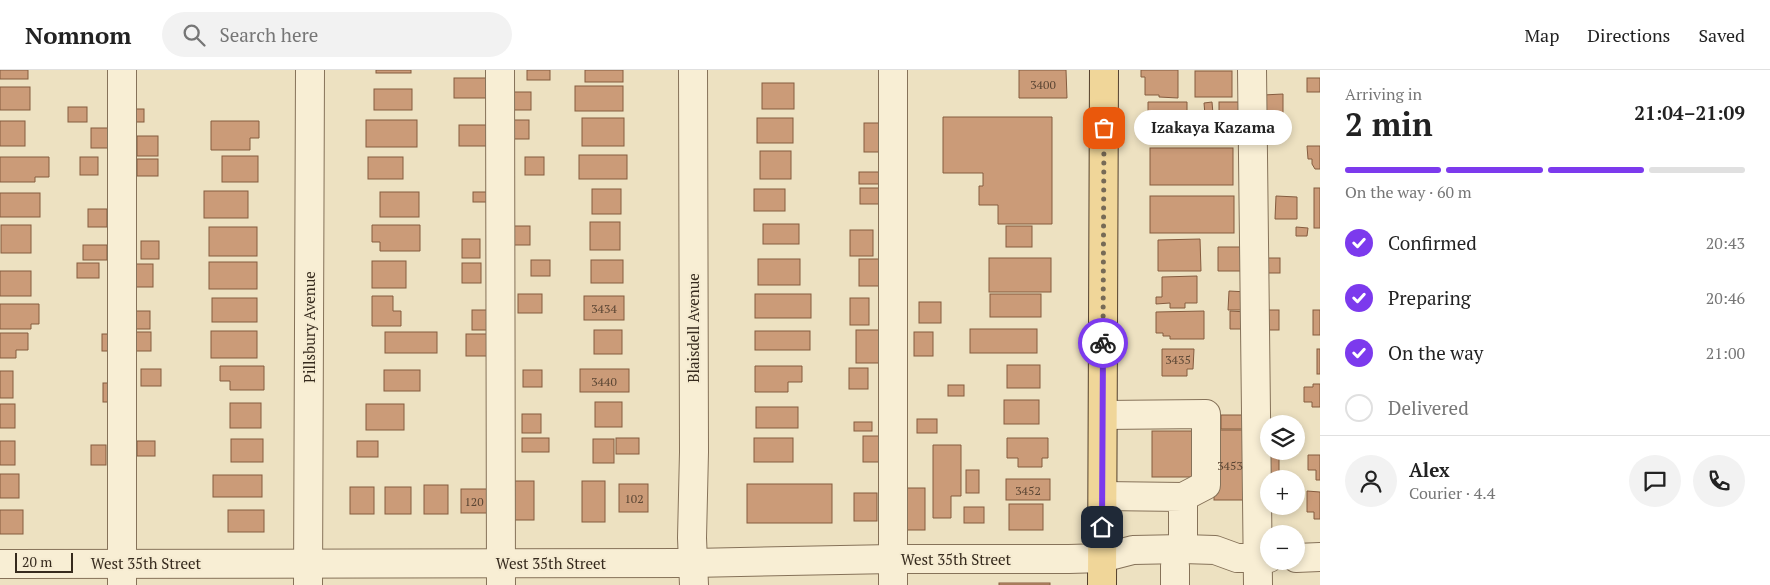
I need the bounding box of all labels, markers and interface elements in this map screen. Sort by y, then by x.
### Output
search box [162,12,512,57]
text: Nomnom [25,19,132,51]
icon: search [180,21,208,49]
text: Search here [220,22,318,47]
text: Map [1524,23,1559,47]
text: Directions [1587,23,1670,47]
text: Saved [1698,23,1745,47]
house number: 3400 [1030,77,1056,92]
text: Arriving in [1345,83,1422,105]
text: 21:04–21:09 [1634,100,1745,125]
text: 2 min [1345,103,1433,145]
pin [1083,107,1125,149]
callout: Izakaya Kazama [1134,110,1292,146]
icon: bag [1090,114,1118,142]
text: Izakaya Kazama [1151,116,1275,138]
text: On the way · 60 m [1345,181,1472,203]
icon: check [1345,229,1373,257]
text: Confirmed [1388,230,1477,255]
text: 20:43 [1706,232,1745,254]
street label: Pillsbury Avenue [299,271,319,383]
street label: Blaisdell Avenue [683,273,703,383]
icon: check [1345,284,1373,312]
text: Preparing [1388,285,1471,310]
text: 20:46 [1706,287,1745,309]
house number: 3434 [591,301,617,316]
courier [1078,318,1128,368]
icon: bike [1089,329,1117,357]
icon: check [1345,339,1373,367]
text: On the way [1388,340,1483,365]
text: 21:00 [1706,342,1745,364]
house number: 3435 [1165,352,1191,367]
house number: 3440 [591,374,617,389]
text: Delivered [1388,395,1469,420]
map controls [1260,415,1305,570]
button: layers [1260,415,1305,460]
button: person [1345,455,1397,507]
button: chat [1629,455,1681,507]
button: phone [1693,455,1745,507]
text: Alex [1409,457,1450,482]
house number: 3453 [1217,458,1243,473]
button: + [1260,470,1305,515]
text: Courier · 4.4 [1409,482,1495,504]
house number: 3452 [1015,483,1041,498]
house number: 102 [624,491,644,506]
house number: 120 [464,494,484,509]
pin [1081,506,1123,548]
icon: home [1088,513,1116,541]
button: − [1260,525,1305,570]
street label: West 35th Street [901,549,1012,569]
scale bar [15,550,72,573]
text: 20 m [22,552,52,571]
street label: West 35th Street [91,553,202,573]
street label: West 35th Street [496,553,607,573]

